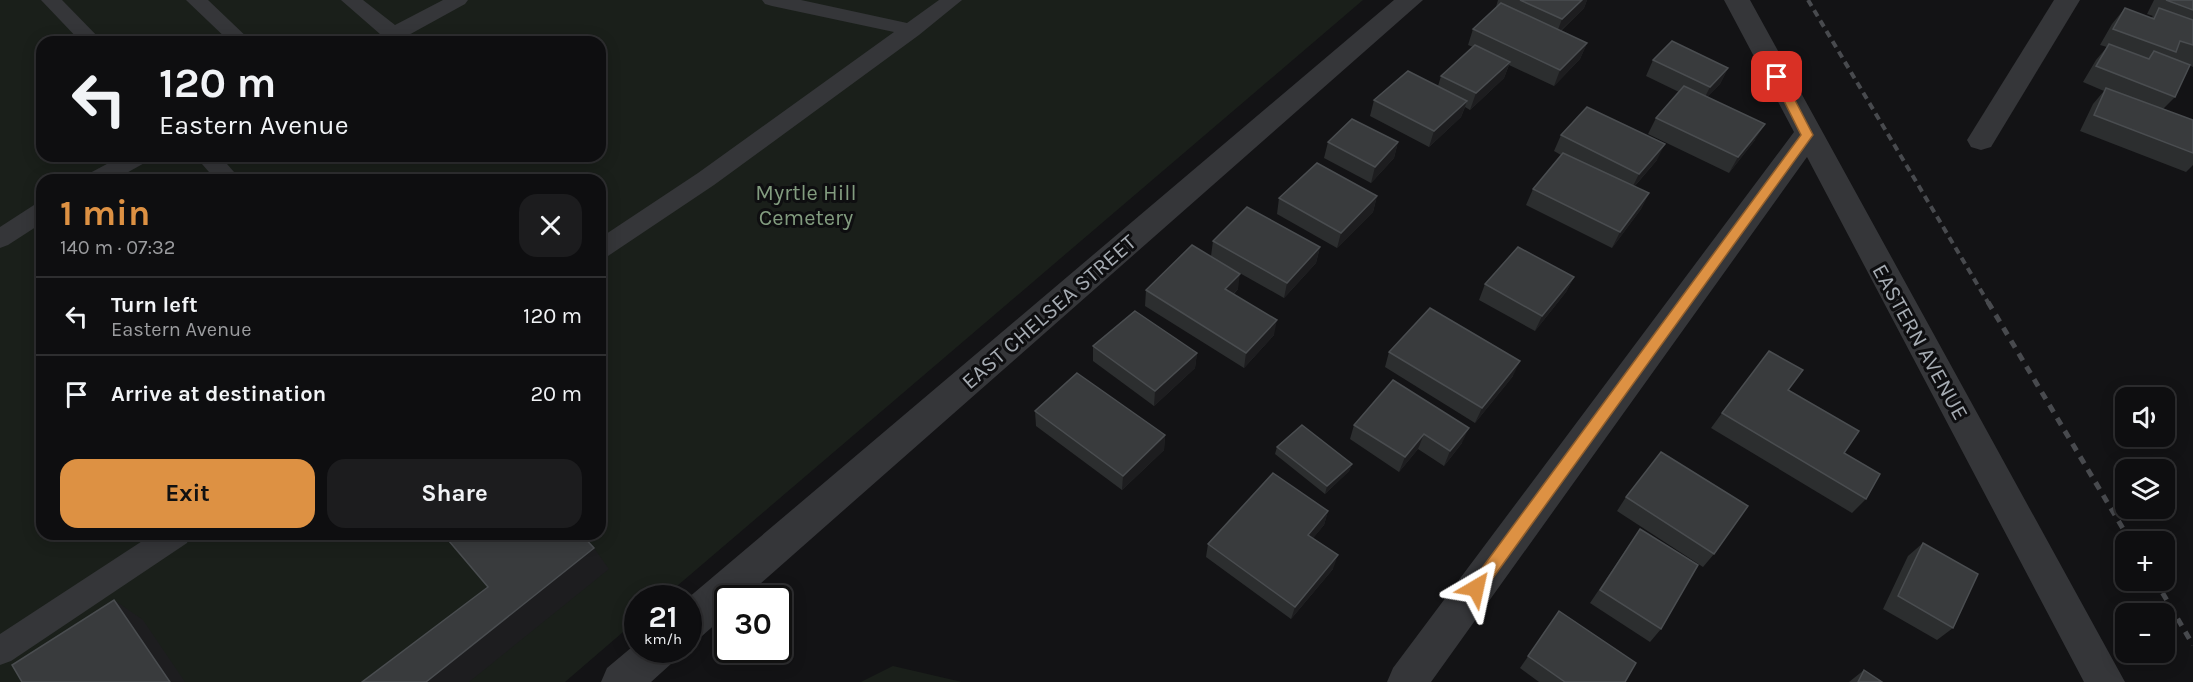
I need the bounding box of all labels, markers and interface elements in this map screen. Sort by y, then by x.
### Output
pin [1751,51,1802,102]
text: 120 m [159,58,276,108]
icon: left [60,60,138,138]
icon: arrive [1760,60,1793,93]
text: Eastern Avenue [159,109,349,141]
park label: Myrtle Hill Cemetery [755,180,857,231]
text: 1 min [60,192,150,234]
button: close [519,194,582,257]
street label: EAST CHELSEA STREET [957,229,1141,395]
text: 140 m · 07:32 [60,236,175,259]
street label: EASTERN AVENUE [1866,260,1974,424]
text: Turn left [111,292,198,318]
icon: left [60,300,93,333]
text: 120 m [523,303,582,329]
text: Eastern Avenue [111,318,251,341]
icon: arrive [60,378,93,411]
text: Arrive at destination [111,381,326,407]
text: 20 m [530,381,582,407]
map controls [2115,387,2175,663]
button: sound [2115,387,2175,447]
button: Exit [60,459,315,528]
button: Share [327,459,582,528]
button: layers [2115,459,2175,519]
button: + [2115,531,2175,591]
position arrow [1444,556,1508,620]
speed limit sign: 30 [714,585,792,663]
text: 21 [649,599,677,635]
button: − [2115,603,2175,663]
text: km/h [644,630,682,648]

